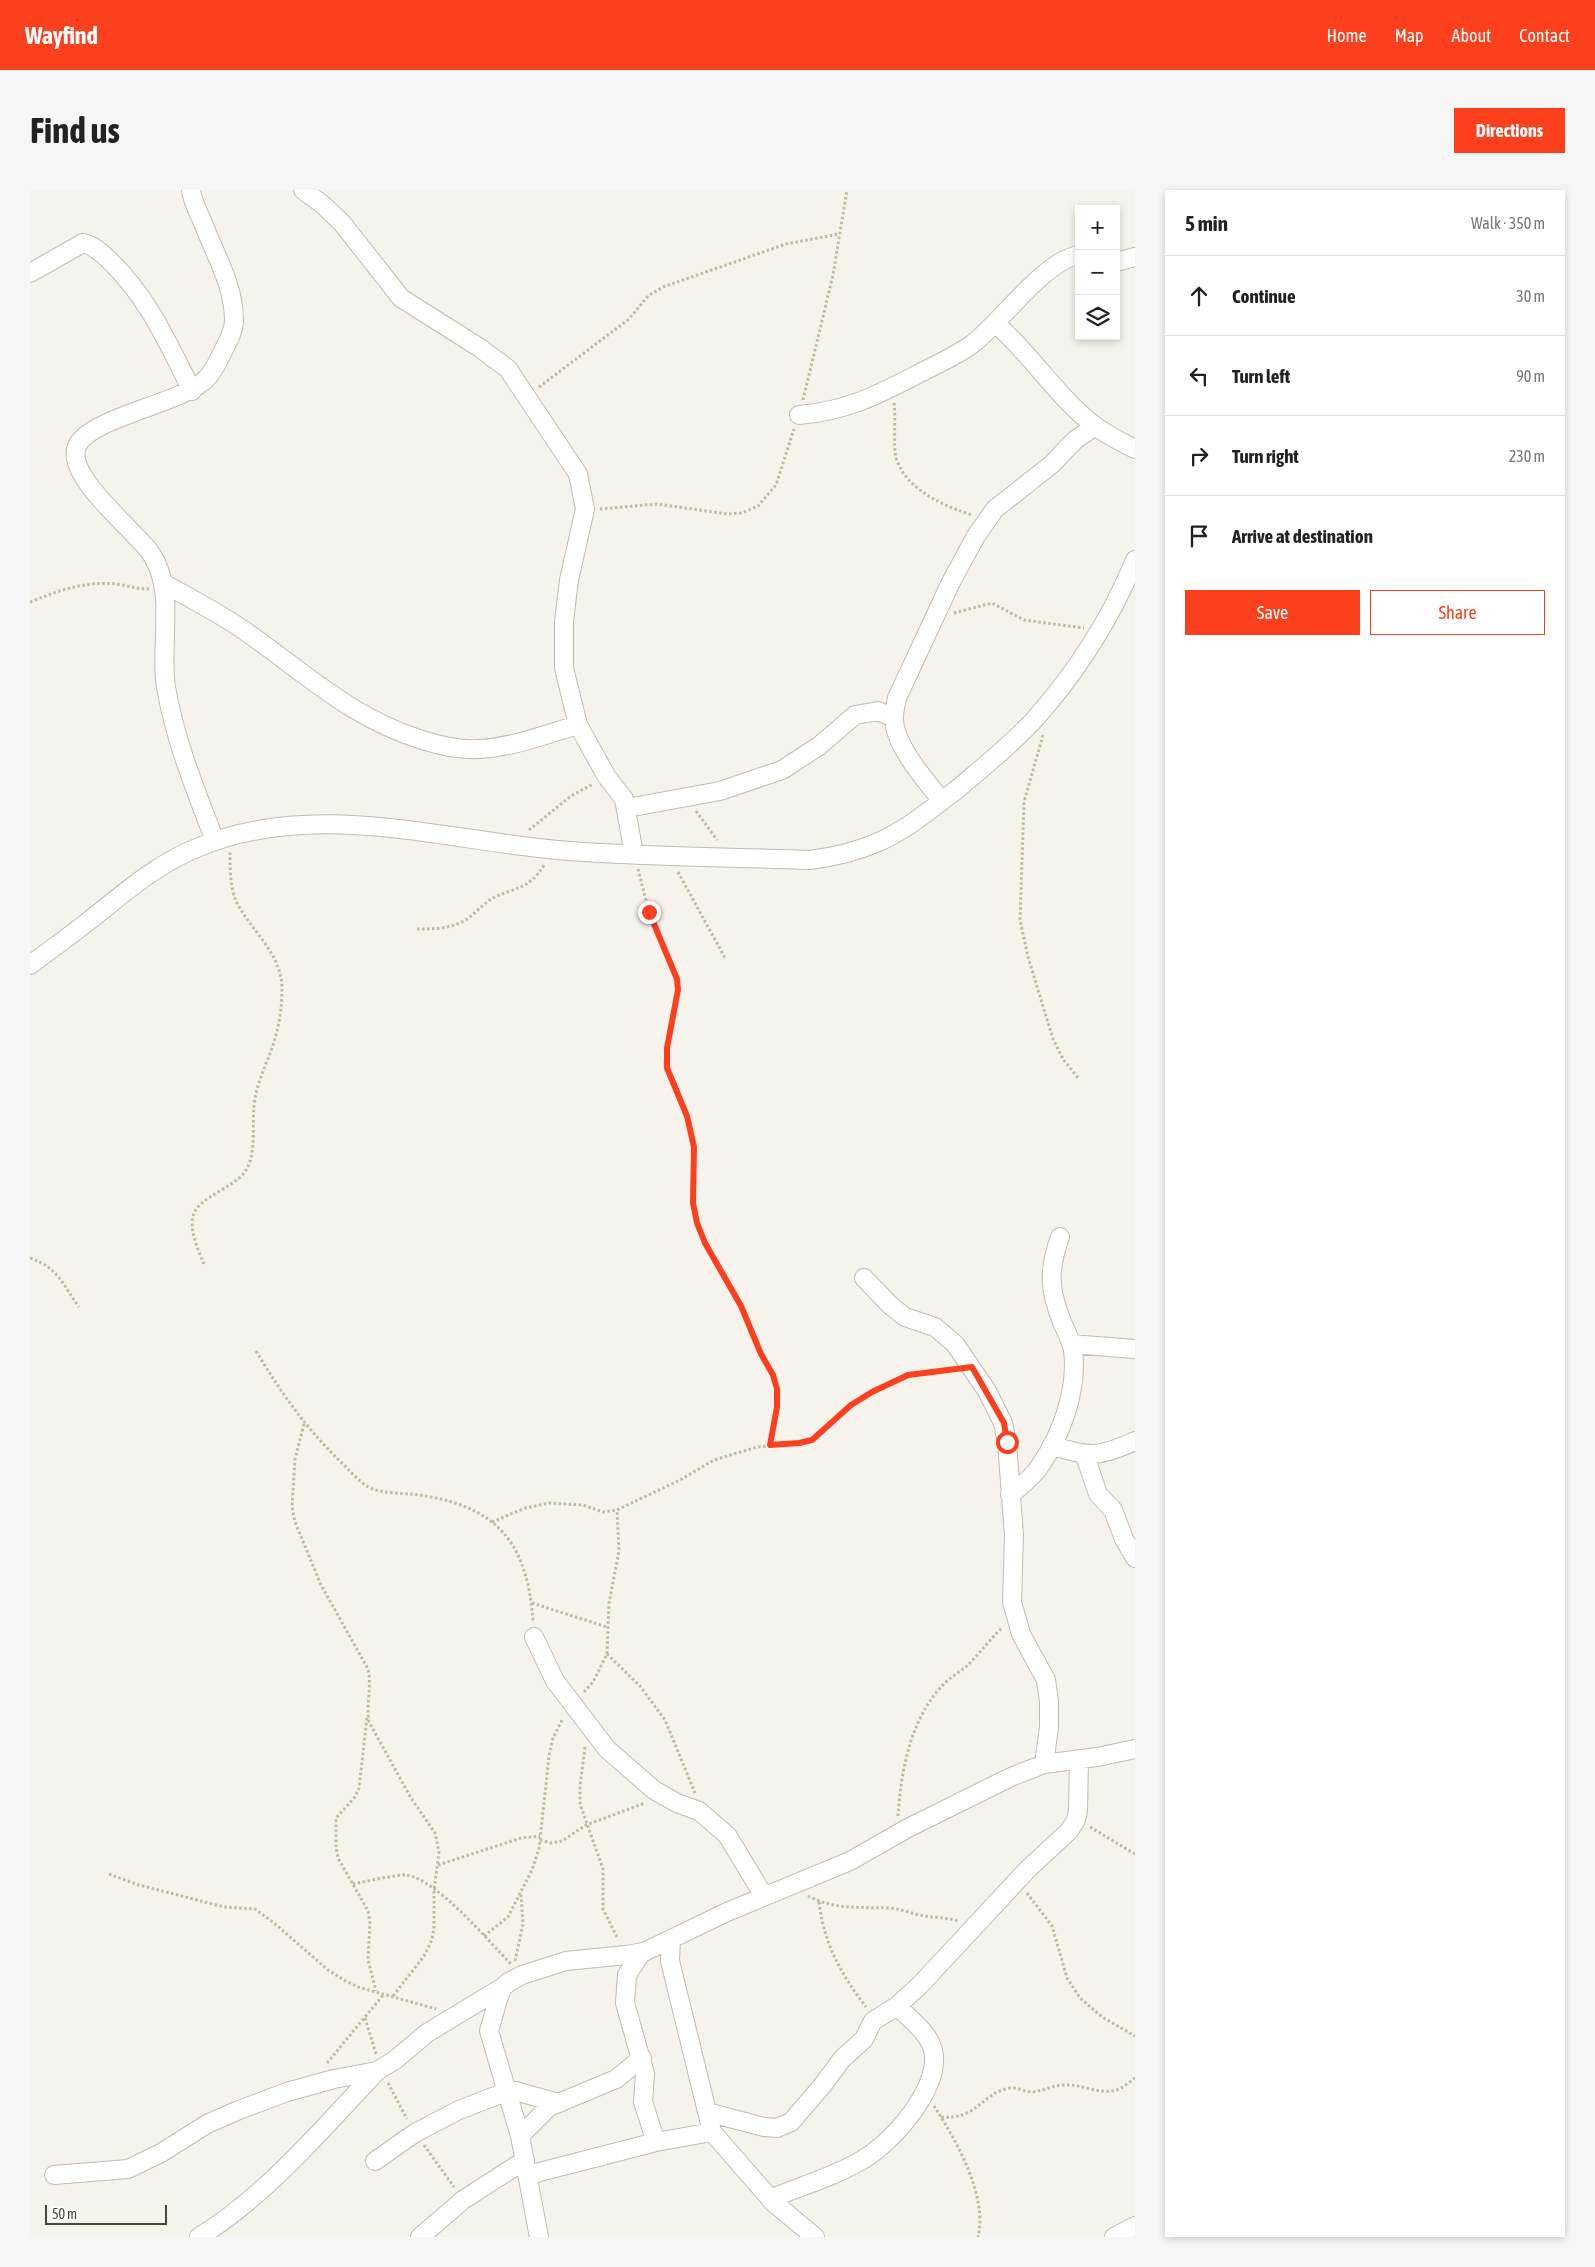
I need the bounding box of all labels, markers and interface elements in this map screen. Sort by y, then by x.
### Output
text: Wayfind [25,22,98,49]
text: Home [1327,25,1367,46]
text: Map [1395,25,1424,46]
text: About [1452,25,1491,46]
text: Contact [1519,25,1570,46]
button: Directions [1454,108,1565,153]
text: Find us [30,110,120,150]
map controls [1075,205,1120,340]
button: + [1075,205,1120,250]
text: 5 min [1185,211,1228,235]
text: Walk · 350 m [1471,214,1545,232]
button: − [1075,250,1120,295]
icon: ahead [1185,282,1213,310]
text: Continue [1232,285,1296,307]
text: 30 m [1516,287,1545,305]
button: layers [1075,295,1120,340]
icon: left [1185,362,1213,390]
text: Turn left [1232,365,1290,387]
text: 90 m [1516,367,1545,385]
icon: right [1185,442,1213,470]
text: Turn right [1232,445,1299,467]
text: 230 m [1509,447,1545,465]
icon: arrive [1185,522,1213,550]
text: Arrive at destination [1232,525,1373,547]
button: Save [1185,590,1360,635]
button: Share [1370,590,1545,635]
route end [638,901,661,924]
route start [996,1431,1019,1454]
scale bar [45,2202,168,2225]
text: 50 m [52,2206,77,2222]

